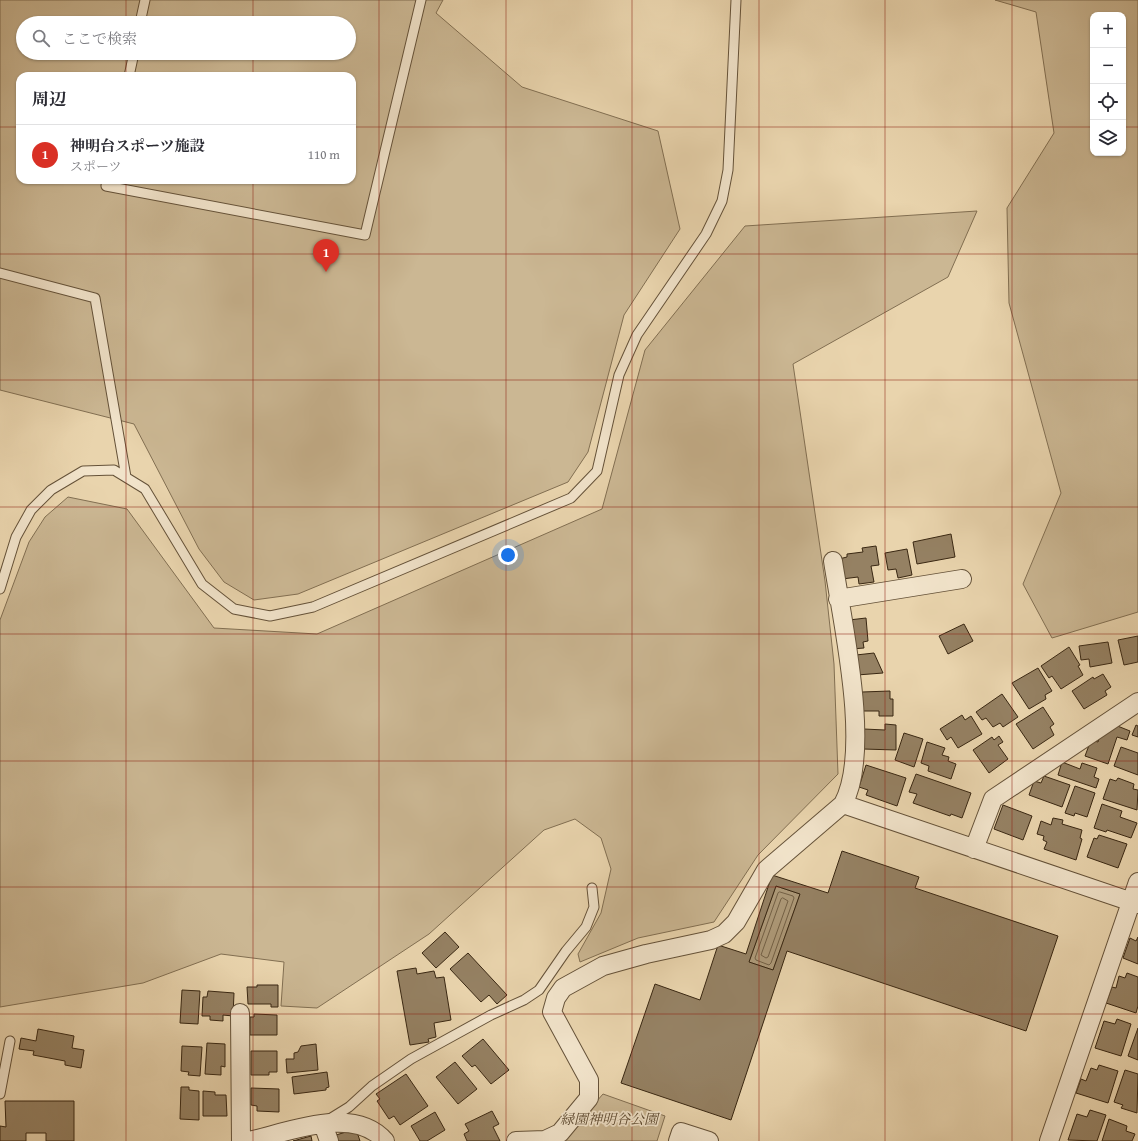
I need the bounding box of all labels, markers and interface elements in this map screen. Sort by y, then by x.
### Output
map controls [1090,12,1126,156]
button: + [1090,12,1126,48]
search box [16,16,356,60]
icon: search [30,27,52,49]
text: ここで検索 [62,28,137,49]
button: − [1090,48,1126,84]
button: locate [1090,84,1126,120]
text: 周辺 [32,86,66,111]
button: layers [1090,120,1126,156]
text: 神明台スポーツ施設 [70,135,204,156]
text: 1 [42,145,48,164]
text: 110 m [308,145,340,164]
text: スポーツ [70,157,121,176]
pin: 1 [313,239,339,272]
your location [498,545,518,565]
park label: 緑園神明谷公園 [560,1109,660,1129]

